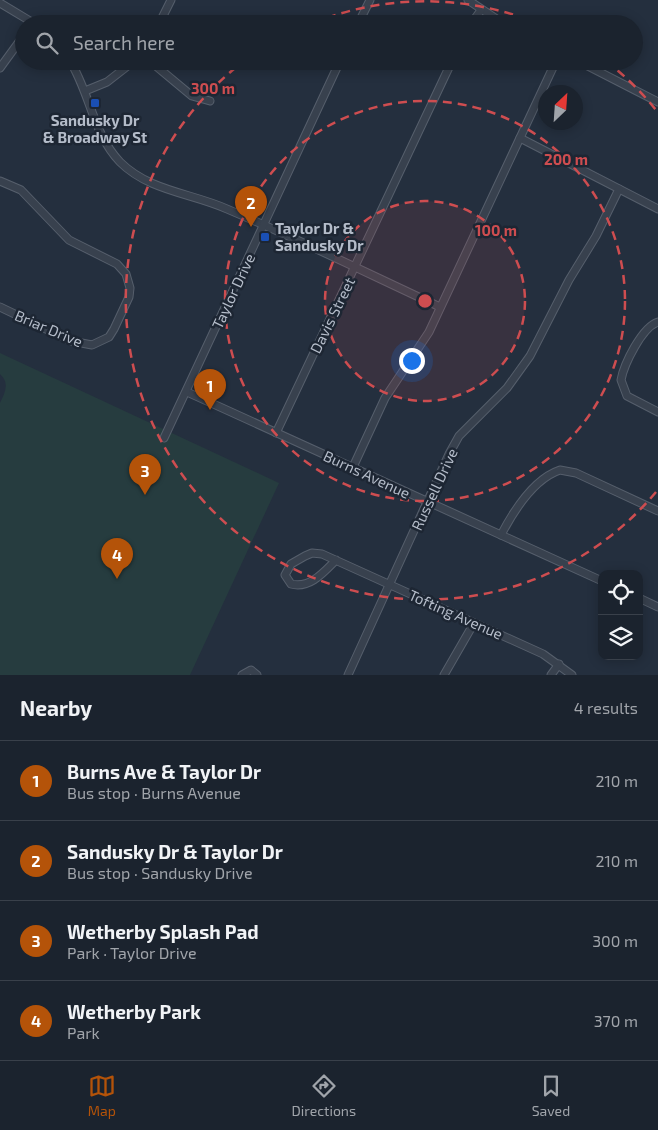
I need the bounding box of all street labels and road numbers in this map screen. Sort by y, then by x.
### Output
street label: Taylor Drive [208,250,258,332]
street label: Davis Street [306,274,358,356]
street label: Briar Drive [12,306,86,350]
street label: Russell Drive [407,445,461,533]
street label: Burns Avenue [321,446,413,502]
street label: Tofting Avenue [406,585,506,643]

